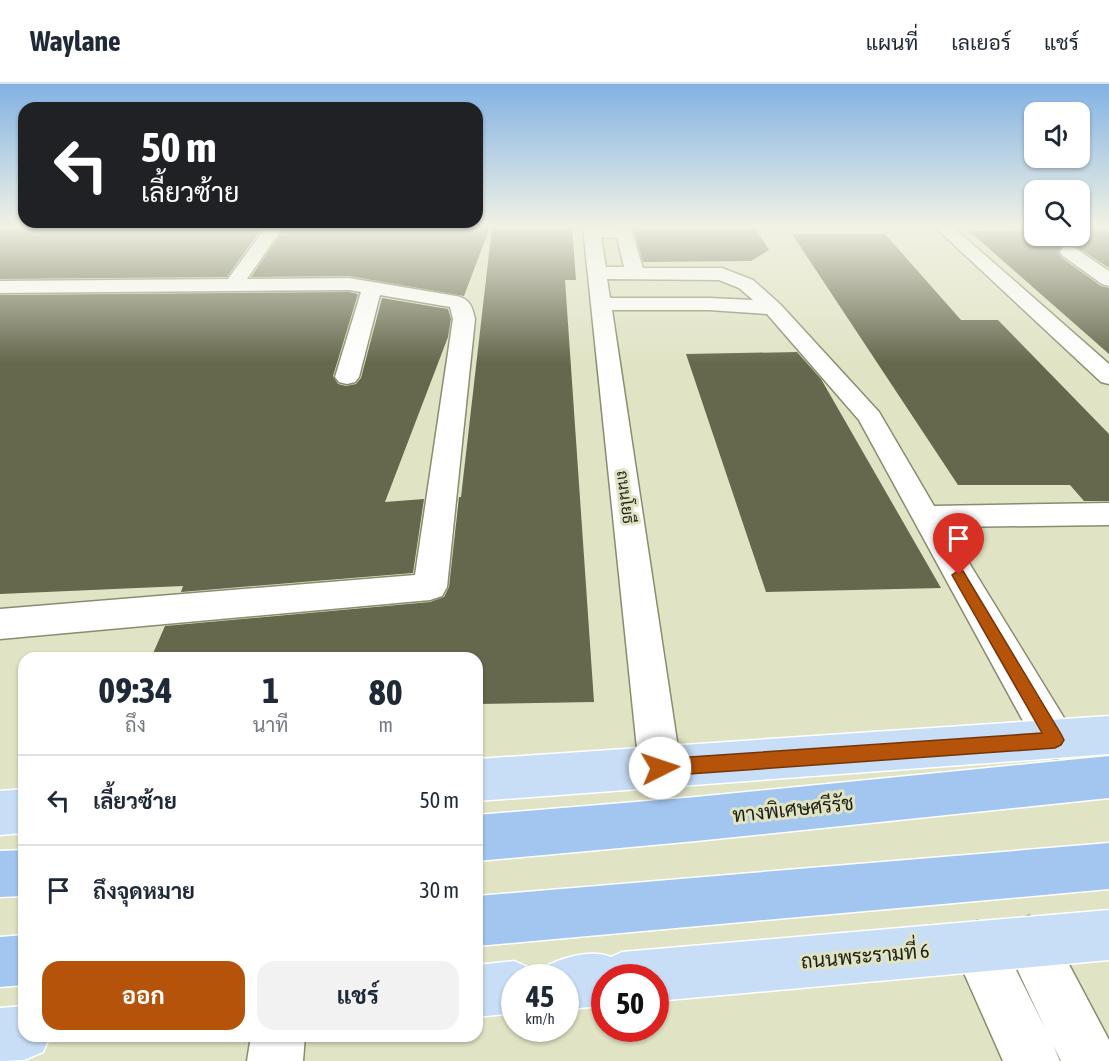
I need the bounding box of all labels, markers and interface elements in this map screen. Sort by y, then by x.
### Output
text: Waylane [30,25,121,57]
text: แผนที่ [866,30,918,54]
text: เลเยอร์ [951,30,1011,54]
text: แชร์ [1044,30,1079,54]
map controls [1024,102,1090,246]
button: sound [1024,102,1090,168]
text: 50 m [141,123,216,171]
icon: left [42,126,120,204]
text: เลี้ยวซ้าย [141,177,239,208]
button: search [1024,180,1090,246]
street label: ถนนโยธี [614,469,640,525]
pin [933,513,984,575]
icon: arrive [942,522,975,555]
text: 09:34 [98,669,172,711]
text: 1 [262,669,279,711]
text: 80 [369,671,403,713]
text: ถึง [125,713,146,736]
text: นาที [253,713,288,736]
text: m [378,713,393,736]
position arrow [628,736,692,800]
icon: left [42,784,75,817]
text: 50 m [419,787,459,813]
text: เลี้ยวซ้าย [93,788,177,814]
street label: ทางพิเศษศรีรัช [731,790,855,826]
icon: arrive [42,874,75,907]
text: 30 m [419,877,459,903]
text: ถึงจุดหมาย [93,878,195,904]
street label: ถนนพระรามที่ 6 [799,933,930,973]
button: ออก [42,961,245,1030]
button: แชร์ [257,961,459,1030]
speed limit sign: 50 [591,964,669,1042]
text: 45 [526,979,554,1013]
text: km/h [525,1010,555,1027]

